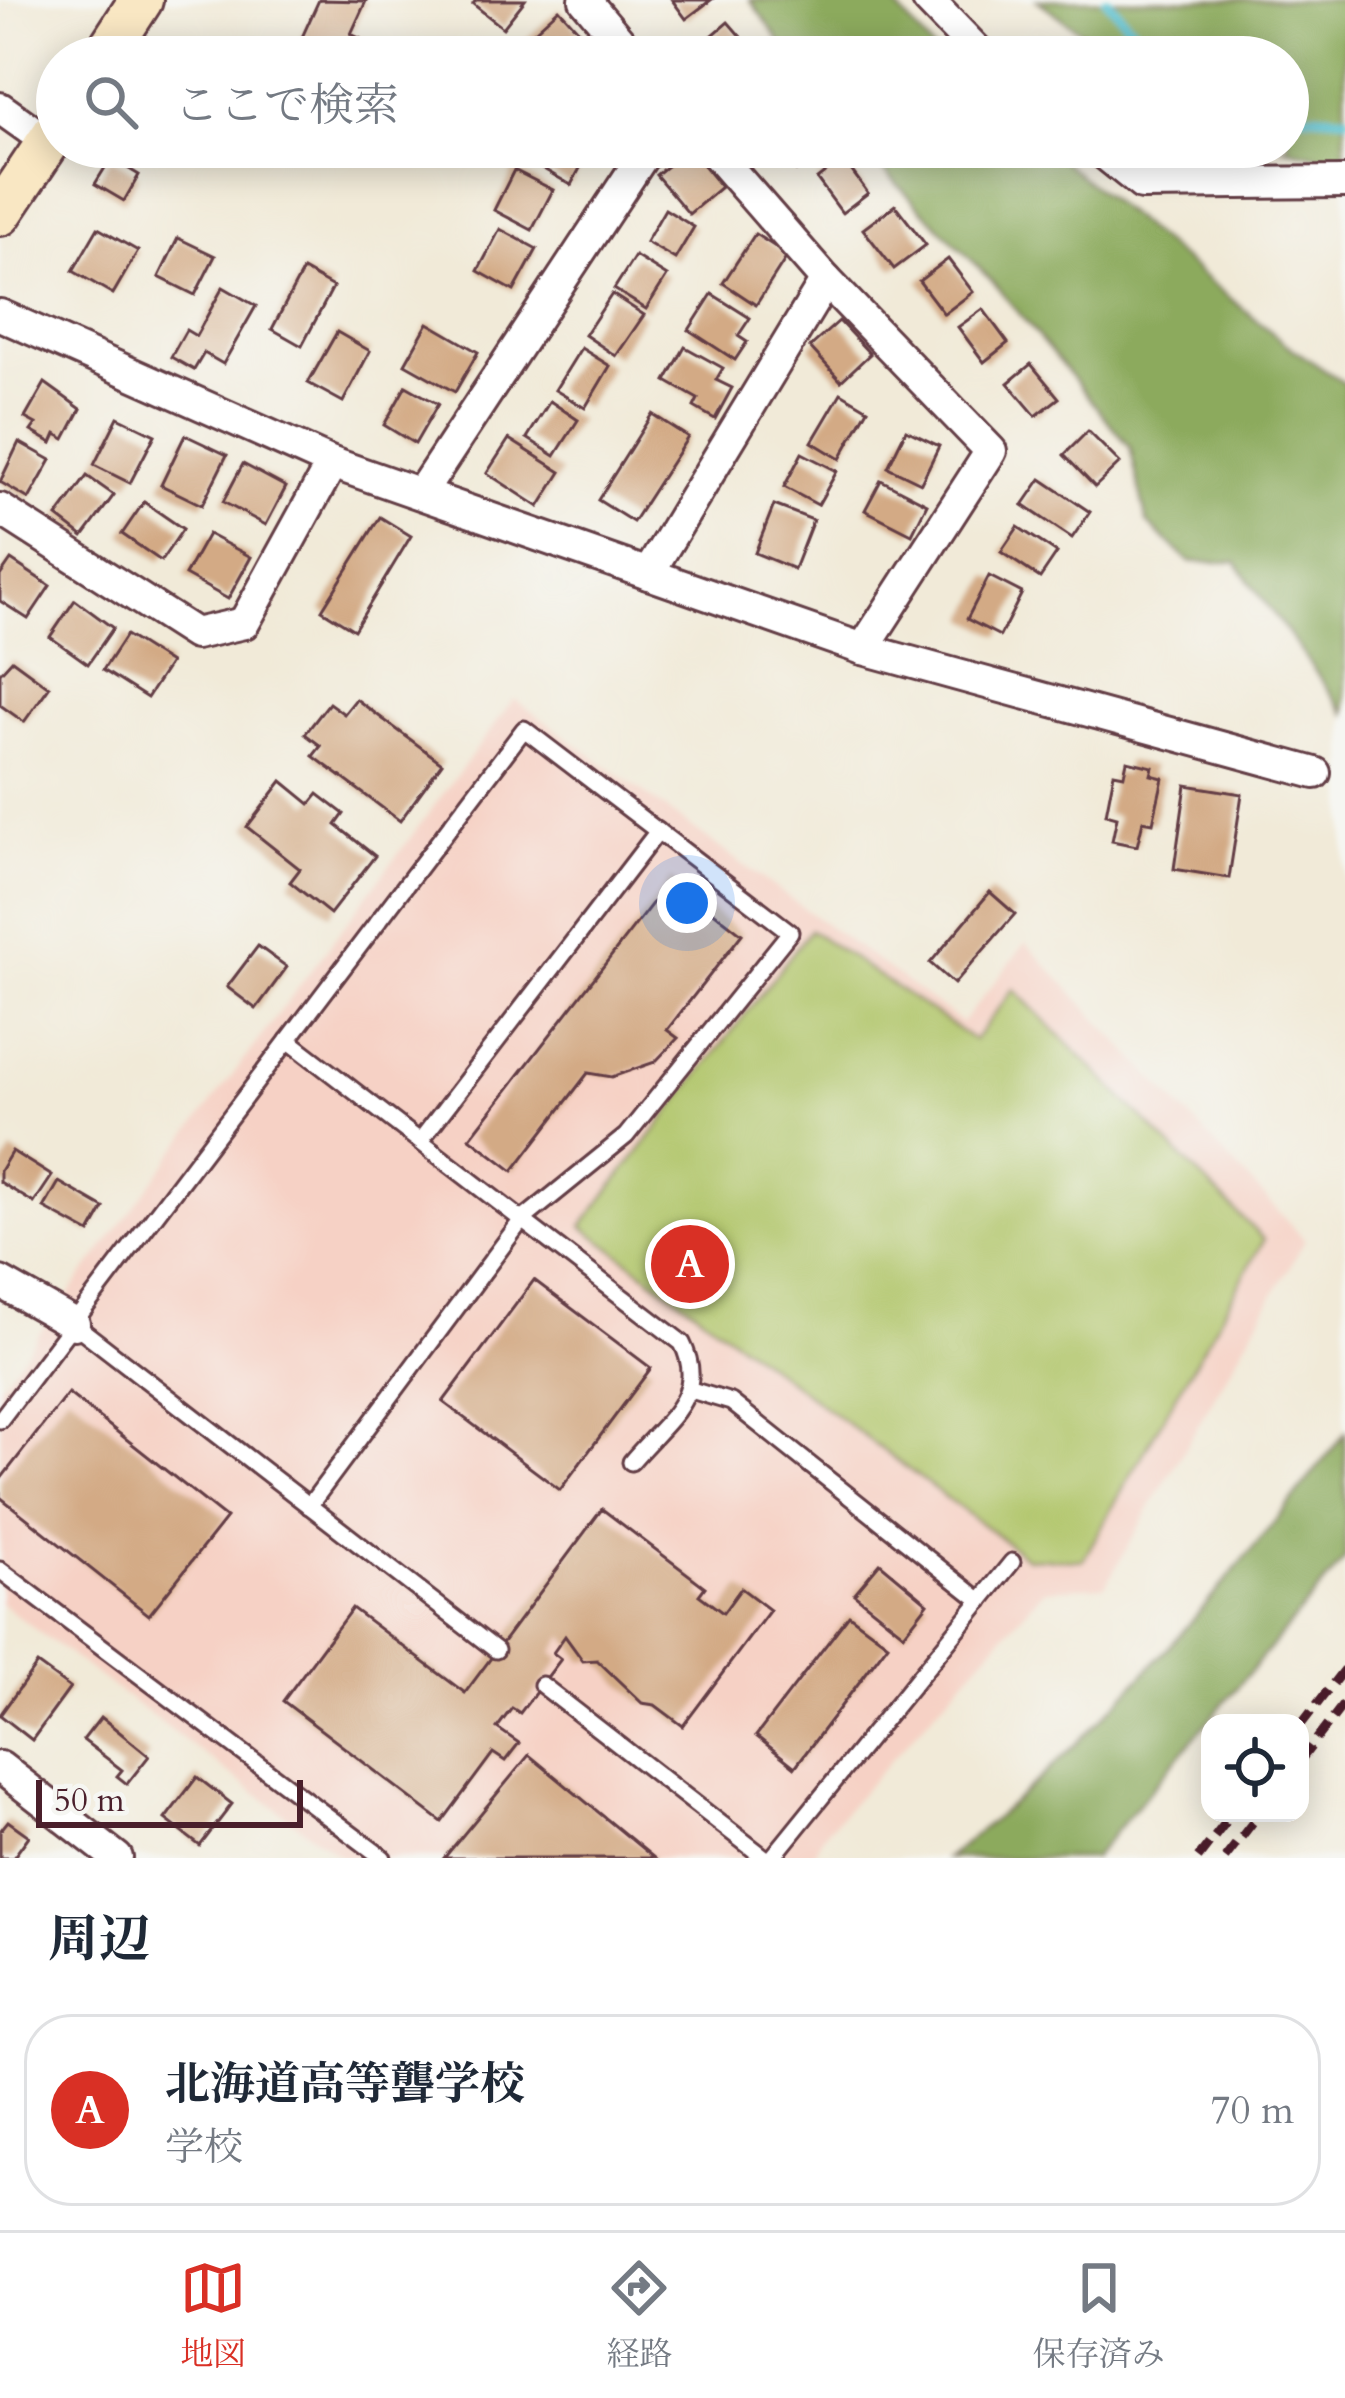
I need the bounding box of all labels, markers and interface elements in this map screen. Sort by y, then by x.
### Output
search box [36,36,1309,168]
icon: search [78,69,144,135]
text: ここで検索 [174,75,399,136]
your location [657,873,717,933]
pin: A [651,1219,729,1309]
map controls [1201,1714,1309,1822]
button: locate [1201,1714,1309,1822]
scale bar [36,1774,303,1827]
text: 50 m [54,1778,125,1823]
text: 周辺 [48,1905,150,1975]
text: 北海道高等聾学校 [165,2054,525,2115]
text: A [75,2084,105,2137]
text: 70 m [1211,2084,1294,2137]
text: 学校 [165,2121,243,2174]
tab: 地図 [180,2255,246,2377]
tab: 経路 [606,2255,672,2377]
tab: 保存済み [1033,2255,1165,2377]

